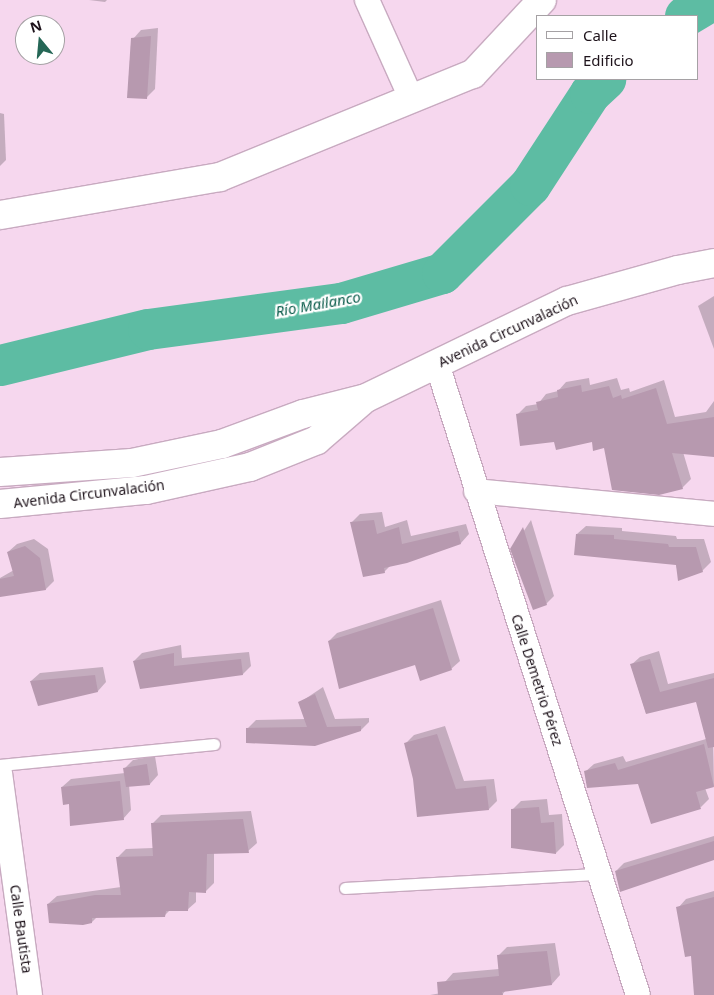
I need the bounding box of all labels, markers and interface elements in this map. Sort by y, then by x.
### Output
north arrow [15,15,65,65]
text: N [28,15,44,37]
legend [536,15,699,80]
text: Calle [583,25,617,45]
text: Edificio [583,50,634,70]
water label: Río Mailanco [274,288,362,320]
street label: Avenida Circunvalación [435,291,581,371]
street label: Avenida Circunvalación [12,476,166,512]
street label: Calle Demetrio Pérez [508,612,566,748]
street label: Calle Bautista [6,884,36,974]

